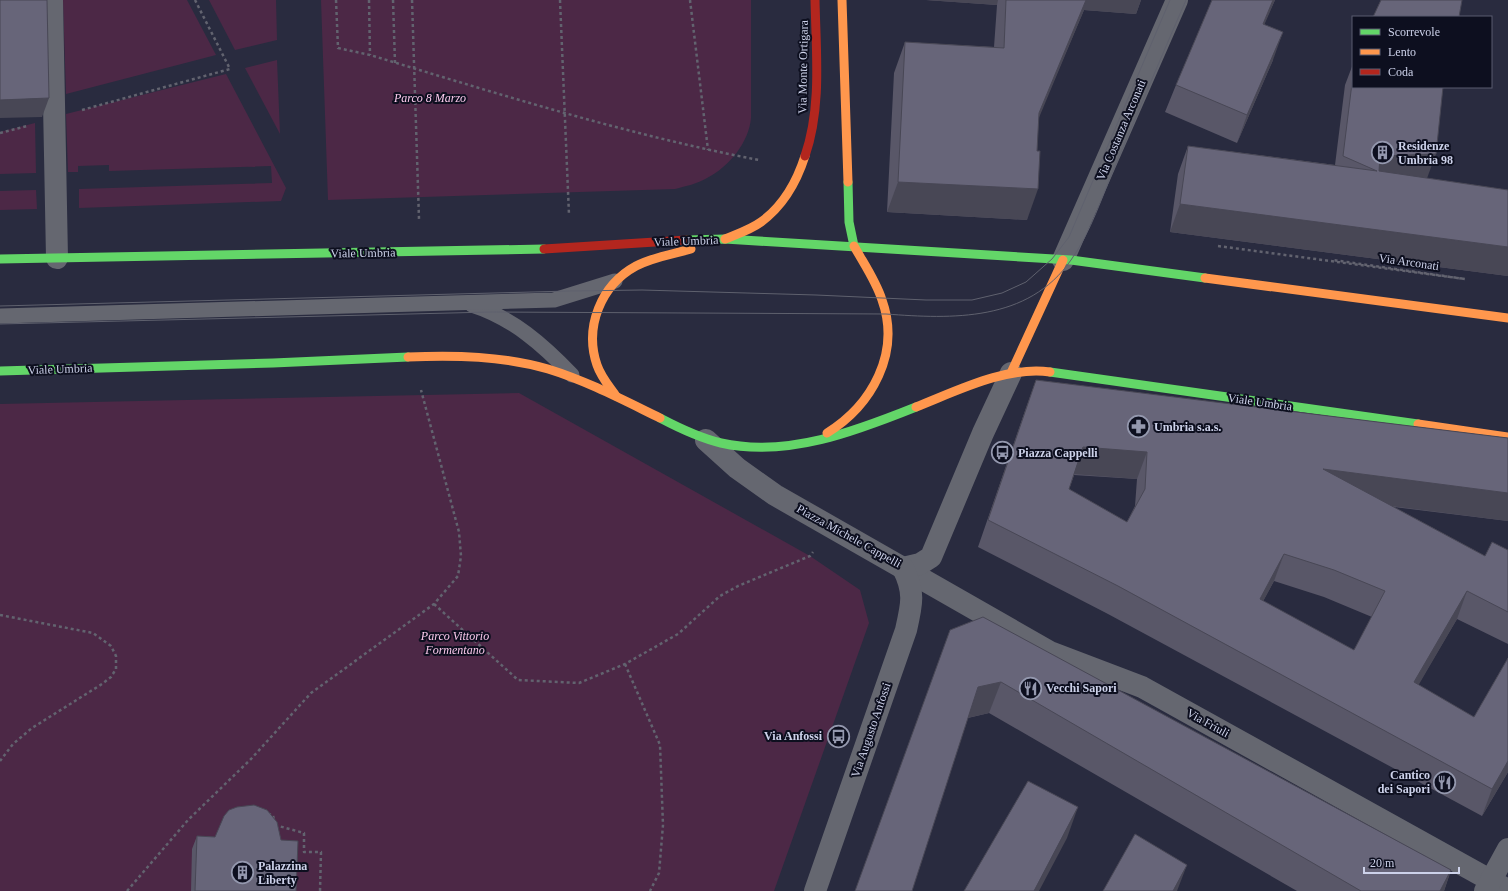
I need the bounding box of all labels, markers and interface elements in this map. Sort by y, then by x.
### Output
legend [1352,16,1492,88]
street label: Via Monte Ortigara [795,19,811,114]
text: Scorrevole [1388,25,1440,39]
text: Lento [1388,45,1416,59]
text: Coda [1388,65,1414,79]
street label: Via Costanza Arconati [1093,77,1149,182]
park label: Parco 8 Marzo [393,91,466,105]
place label: Residenze Umbria 98 [1398,139,1453,167]
building icon: Residenze Umbria 98 [1370,140,1396,166]
street label: Viale Umbria [653,233,719,249]
street label: Viale Umbria [330,245,396,261]
street label: Via Arconati [1378,251,1441,273]
street label: Viale Umbria [27,361,93,377]
street label: Viale Umbria [1227,391,1294,414]
pharmacy icon: Umbria s.a.s. [1126,414,1152,440]
place label: Umbria s.a.s. [1154,420,1221,434]
bus stop icon: Piazza Cappelli [989,440,1015,466]
place label: Piazza Cappelli [1018,446,1098,460]
street label: Piazza Michele Cappelli [794,501,904,571]
park label: Parco Vittorio Formentano [420,629,489,657]
restaurant icon: Vecchi Sapori [1017,675,1043,701]
street label: Via Augusto Anfossi [848,680,894,779]
place label: Vecchi Sapori [1046,681,1117,695]
street label: Via Friuli [1184,706,1232,741]
bus stop icon: Via Anfossi [825,723,851,749]
place label: Via Anfossi [764,729,823,743]
place label: Cantico dei Sapori [1378,768,1431,796]
restaurant icon: Cantico dei Sapori [1432,769,1458,795]
scale bar [1364,849,1459,875]
text: 20 m [1370,856,1395,870]
place label: Palazzina Liberty [258,859,307,887]
building icon: Palazzina Liberty [229,860,255,886]

